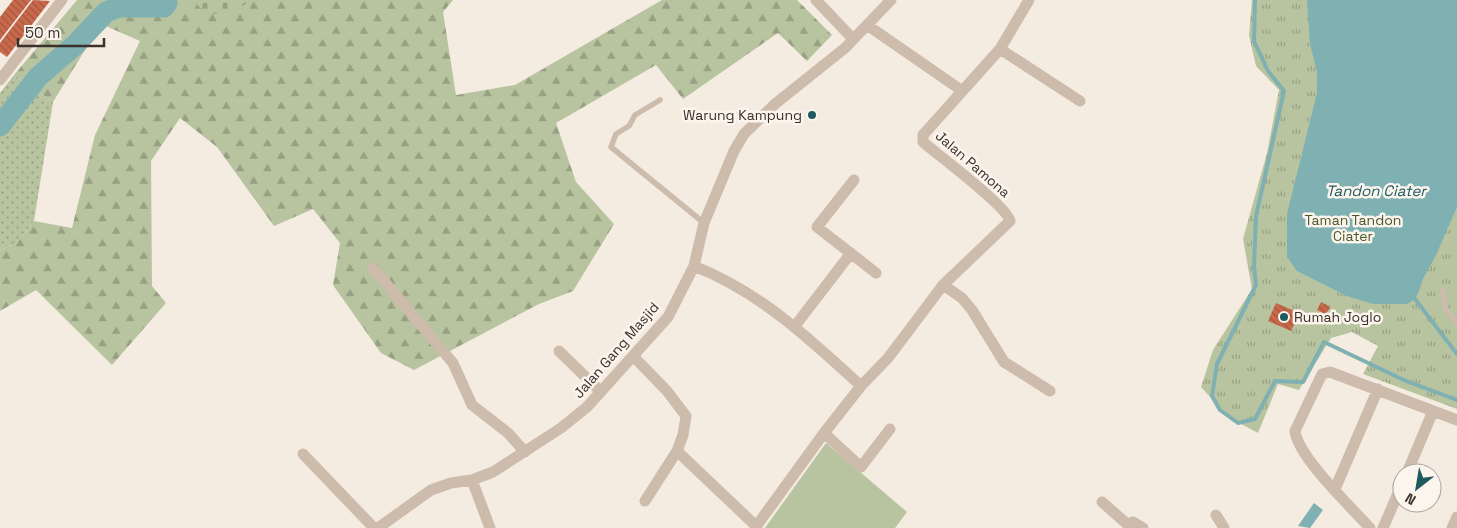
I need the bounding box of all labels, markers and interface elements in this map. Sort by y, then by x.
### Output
scale bar [18,15,104,47]
text: 50 m [25,23,60,42]
place label: Warung Kampung [683,106,802,124]
marker: Warung Kampung [806,109,818,121]
street label: Jalan Pamona [932,127,1014,201]
water label: Tandon Ciater [1326,181,1427,200]
park label: Taman Tandon Ciater [1305,211,1401,245]
street label: Jalan Gang Masjid [569,298,663,402]
place label: Rumah Joglo [1294,308,1381,326]
marker: Rumah Joglo [1278,311,1290,323]
north arrow [1392,463,1442,513]
text: N [1402,489,1419,509]

